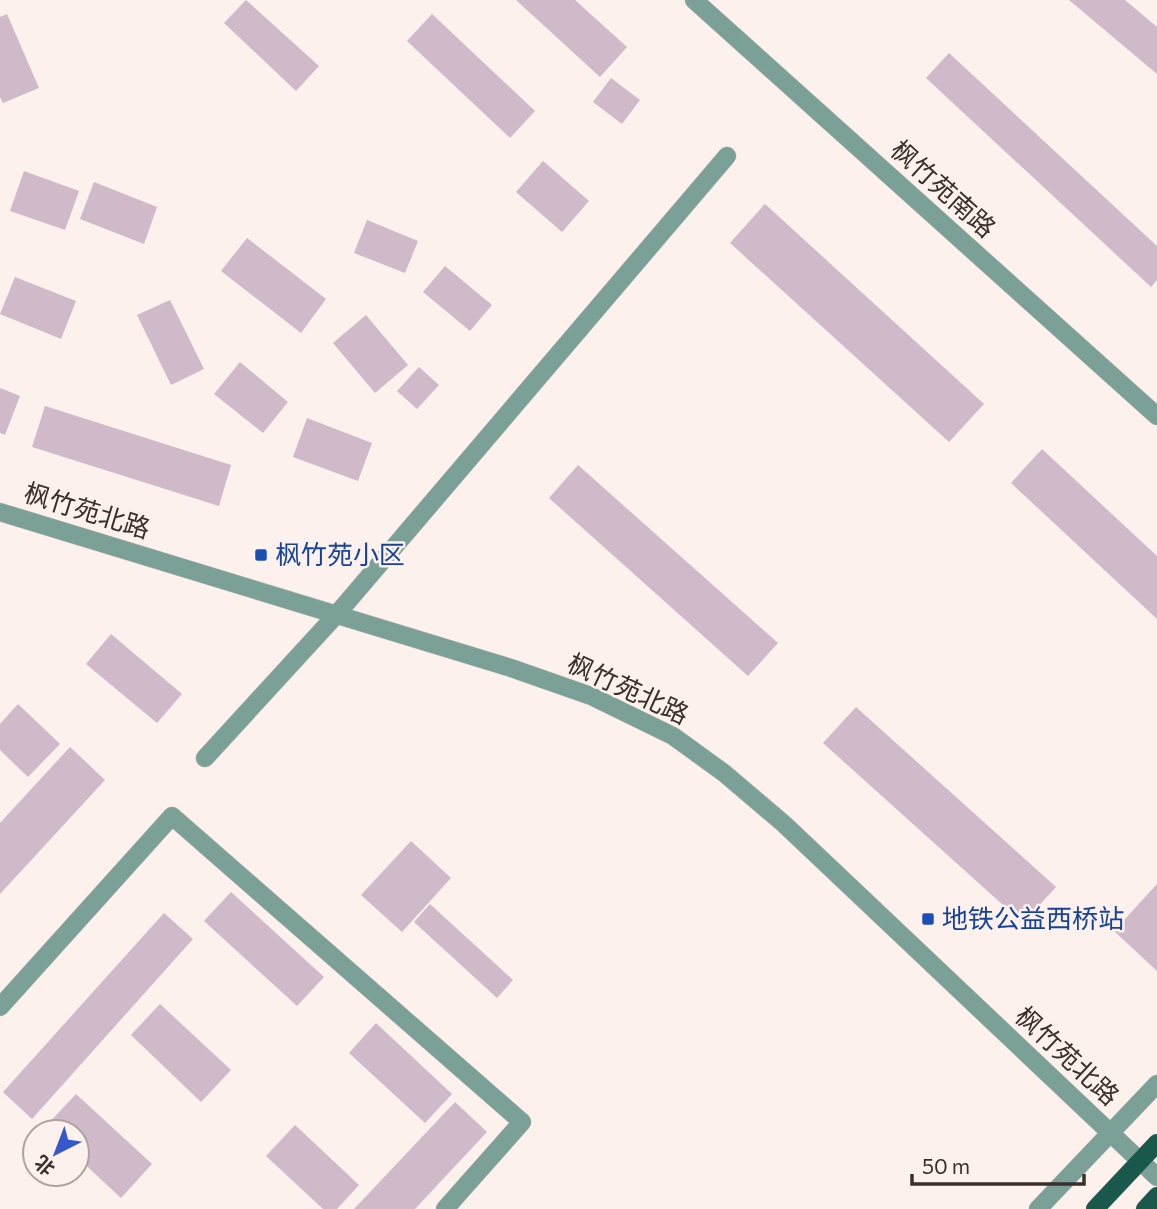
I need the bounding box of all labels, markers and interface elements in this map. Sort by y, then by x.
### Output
street label: 枫竹苑南路 [885,133,1003,243]
street label: 枫竹苑北路 [21,476,154,543]
place label: 枫竹苑小区 [275,538,405,569]
marker: 枫竹苑小区 [253,547,269,563]
street label: 枫竹苑北路 [563,646,694,729]
place label: 地铁公益西桥站 [942,902,1124,933]
marker: 地铁公益西桥站 [920,911,936,927]
street label: 枫竹苑北路 [1010,999,1126,1111]
north arrow [21,1118,91,1188]
scale bar [912,1142,1084,1186]
text: 北 [30,1151,59,1181]
text: 50 m [922,1153,970,1178]

